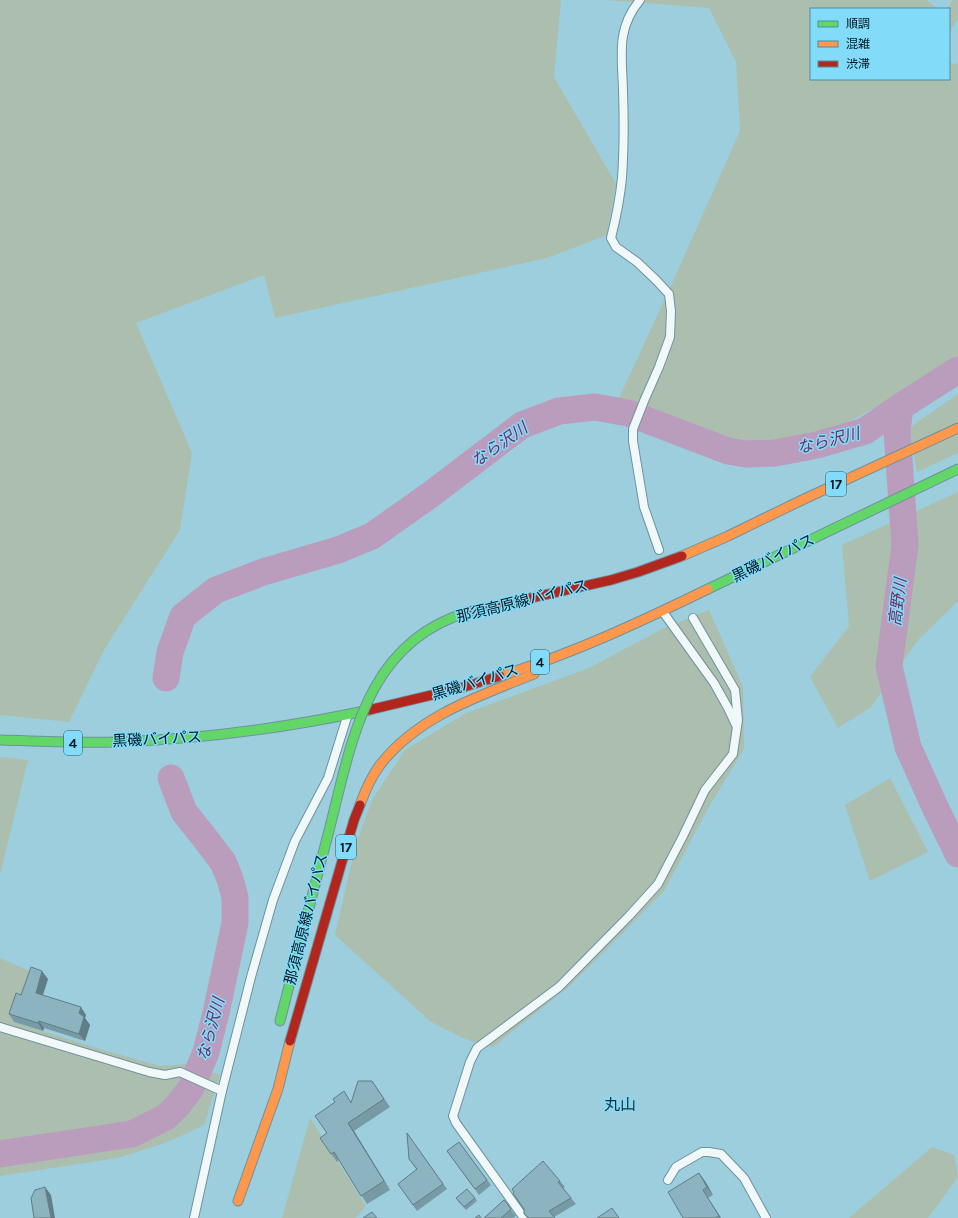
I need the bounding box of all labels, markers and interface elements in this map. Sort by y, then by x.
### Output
legend [810,8,950,80]
text: 順調 [846,17,870,31]
text: 混雑 [846,37,870,51]
text: 渋滞 [846,57,870,71]
water label: なら沢川 [468,417,533,471]
water label: なら沢川 [795,423,863,457]
road number: 17 [826,472,846,496]
street label: 黒磯バイパス [729,530,817,586]
water label: 高野川 [885,575,910,627]
street label: 那須高原線バイパス [454,576,590,626]
road number: 4 [531,650,549,674]
street label: 黒磯バイパス [429,660,521,704]
street label: 黒磯バイパス [112,728,202,750]
road number: 4 [64,731,82,755]
road number: 17 [336,835,356,859]
street label: 那須高原線バイパス [281,851,331,987]
water label: なら沢川 [193,994,228,1063]
district label: 丸山 [604,1095,636,1114]

